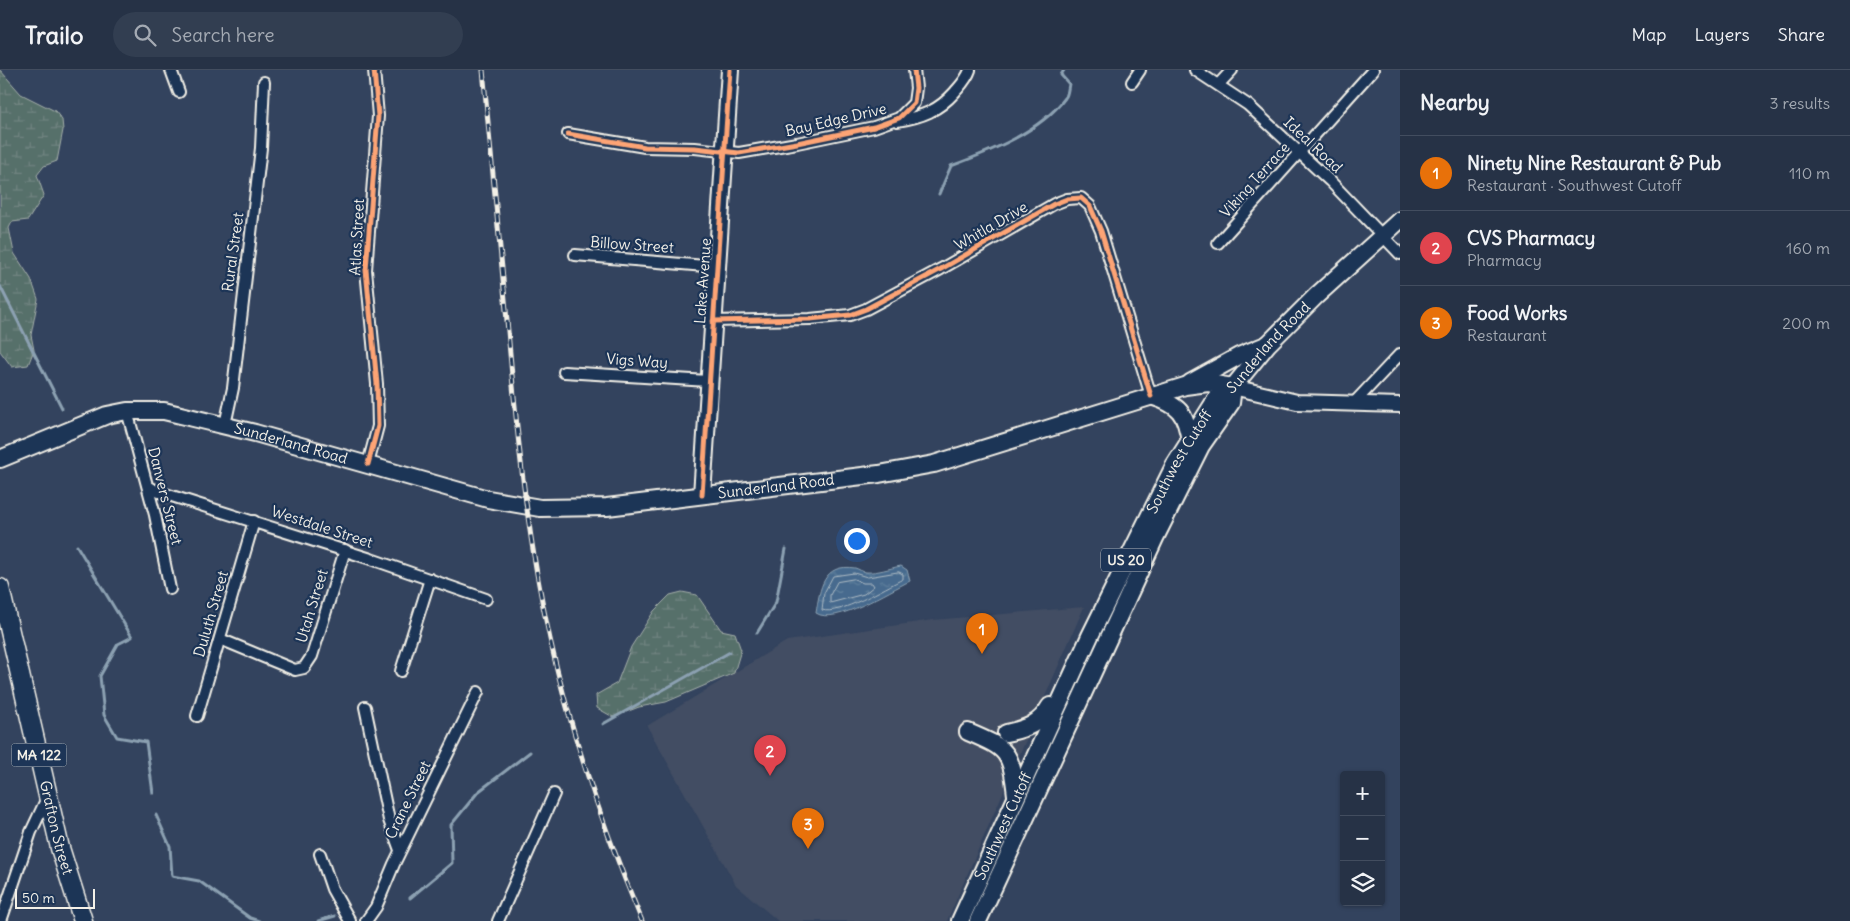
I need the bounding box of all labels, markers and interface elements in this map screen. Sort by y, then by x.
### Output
search box [113,12,463,57]
text: Trailo [25,20,83,50]
icon: search [131,21,159,49]
text: Search here [171,23,274,47]
text: Map [1631,23,1666,46]
text: Layers [1694,23,1750,46]
text: Share [1778,23,1825,46]
text: Nearby [1420,89,1490,116]
text: 3 results [1770,93,1830,113]
street label: Bay Edge Drive [783,99,888,140]
street label: Ideal Road [1280,113,1347,177]
street label: Viking Terrace [1216,138,1294,221]
text: Ninety Nine Restaurant & Pub [1467,151,1721,175]
text: 1 [1433,163,1439,183]
text: 110 m [1789,163,1830,183]
text: Restaurant · Southwest Cutoff [1467,175,1682,195]
street label: Whitla Drive [951,197,1031,254]
street label: Atlas Street [345,198,368,276]
street label: Rural Street [218,211,247,293]
text: CVS Pharmacy [1467,226,1595,250]
street label: Billow Street [590,232,674,257]
street label: Lake Avenue [690,237,715,325]
text: 2 [1432,238,1440,258]
text: 160 m [1786,238,1830,258]
text: Pharmacy [1467,250,1542,270]
street label: Sunderland Road [1223,297,1314,398]
text: Food Works [1467,301,1567,325]
text: 3 [1431,313,1441,333]
text: 200 m [1782,313,1830,333]
text: Restaurant [1467,325,1547,345]
street label: Vigs Way [606,349,668,372]
street label: Southwest Cutoff [1142,405,1216,517]
street label: Sunderland Road [232,418,350,468]
street label: Danvers Street [144,445,187,547]
street label: Sunderland Road [717,469,835,502]
street label: Westdale Street [269,501,375,552]
your location [844,528,870,554]
road number: US 20 [1101,548,1151,572]
street label: Utah Street [291,567,332,645]
street label: Duluth Street [189,569,232,659]
pin: 1 [966,613,998,654]
pin: 2 [754,735,786,776]
road number: MA 122 [12,744,66,766]
street label: Crane Street [380,758,435,842]
street label: Southwest Cutoff [970,768,1036,883]
map controls [1340,771,1385,906]
button: + [1340,771,1385,816]
street label: Grafton Street [36,779,78,877]
pin: 3 [792,808,824,849]
button: − [1340,816,1385,861]
button: layers [1340,861,1385,906]
scale bar [15,886,95,909]
text: 50 m [22,889,55,907]

